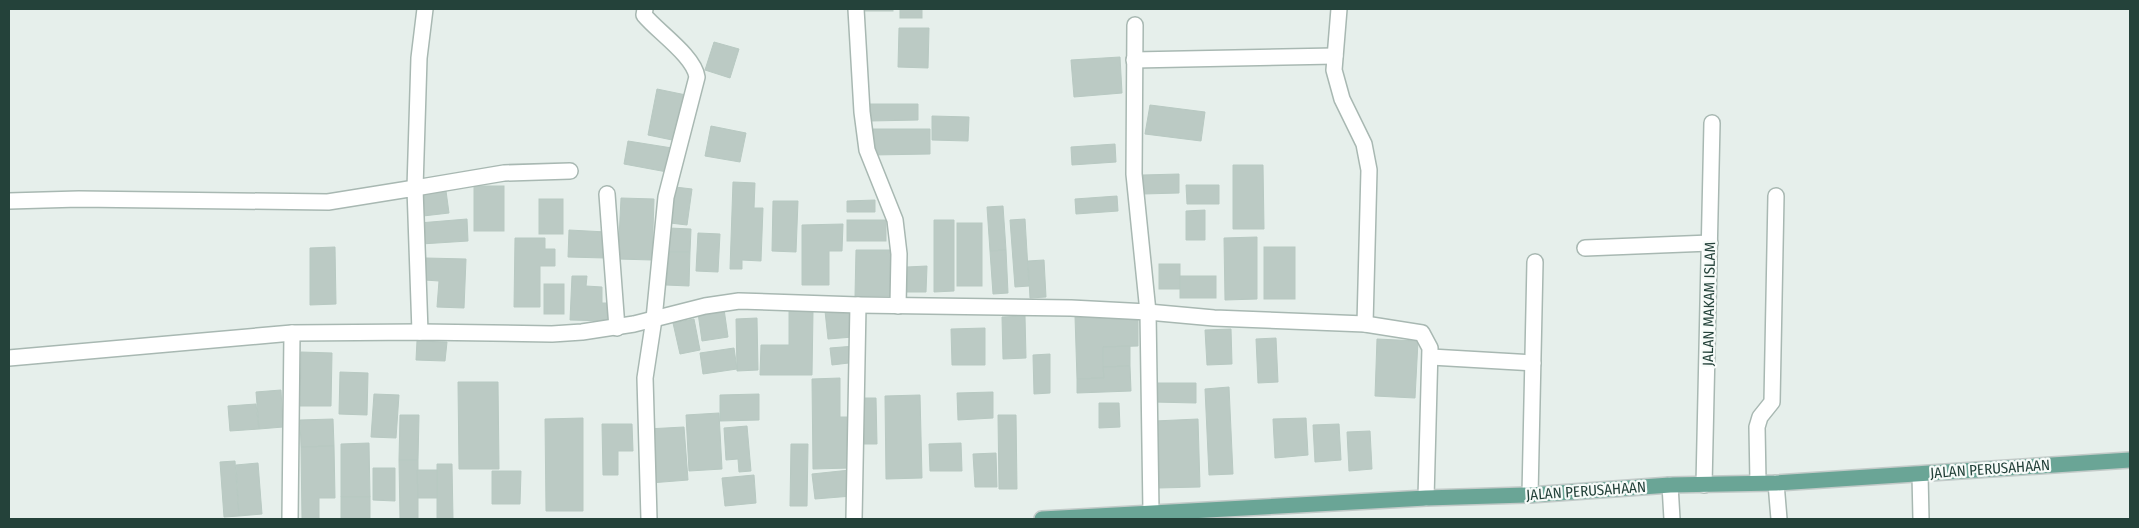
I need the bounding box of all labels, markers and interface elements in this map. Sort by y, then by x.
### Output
street label: JALAN MAKAM ISLAM [1699,242,1719,366]
street label: JALAN PERUSAHAAN [1929,456,2051,482]
street label: JALAN PERUSAHAAN [1525,478,1647,504]

